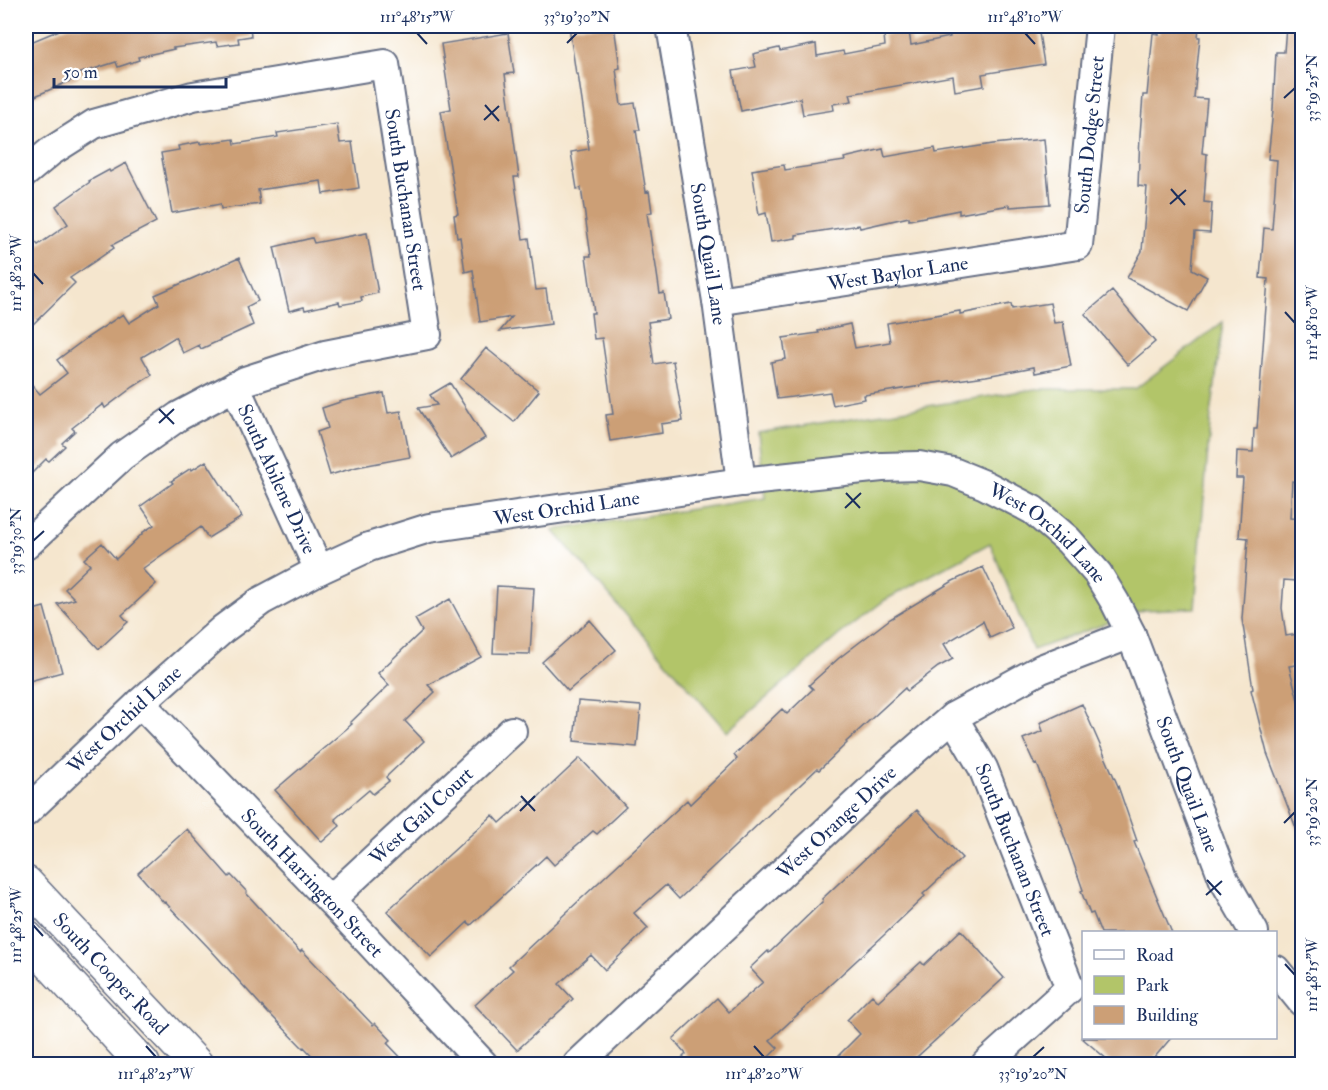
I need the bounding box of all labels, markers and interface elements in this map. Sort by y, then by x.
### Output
text: 111°48'15"W [380,8,455,27]
text: 33°19'30"N [543,8,611,27]
text: 111°48'10"W [987,8,1063,27]
scale bar [54,51,226,89]
street label: South Dodge Street [1069,54,1110,215]
text: 33°19'25"N [1303,54,1322,122]
text: 50 m [63,61,98,84]
street label: South Buchanan Street [379,107,432,293]
street label: South Quail Lane [684,181,732,327]
text: 111°48'20"W [7,234,26,312]
street label: West Baylor Lane [825,250,970,297]
text: 111°48'10"W [1303,285,1322,361]
street label: South Abilene Drive [232,400,322,558]
street label: West Orchid Lane [984,477,1112,588]
street label: West Orchid Lane [491,485,641,531]
text: 33°19'30"N [7,507,26,575]
street label: West Orchid Lane [61,660,187,780]
street label: South Quail Lane [1150,713,1225,856]
street label: West Orange Drive [771,760,902,885]
street label: South Buchanan Street [969,760,1060,940]
street label: West Gail Court [363,761,479,871]
text: 33°19'20"N [1303,777,1322,846]
street label: South Harrington Street [235,803,389,963]
text: 111°48'25"W [7,886,26,963]
street label: South Cooper Road [47,908,174,1040]
legend [1082,931,1277,1039]
text: 111°48'15"W [1303,937,1322,1012]
text: Road [1136,944,1174,967]
text: Park [1136,974,1169,997]
text: Building [1136,1004,1199,1027]
text: 111°48'25"W [118,1065,195,1084]
text: 111°48'20"W [725,1065,803,1084]
text: 33°19'20"N [999,1065,1068,1084]

